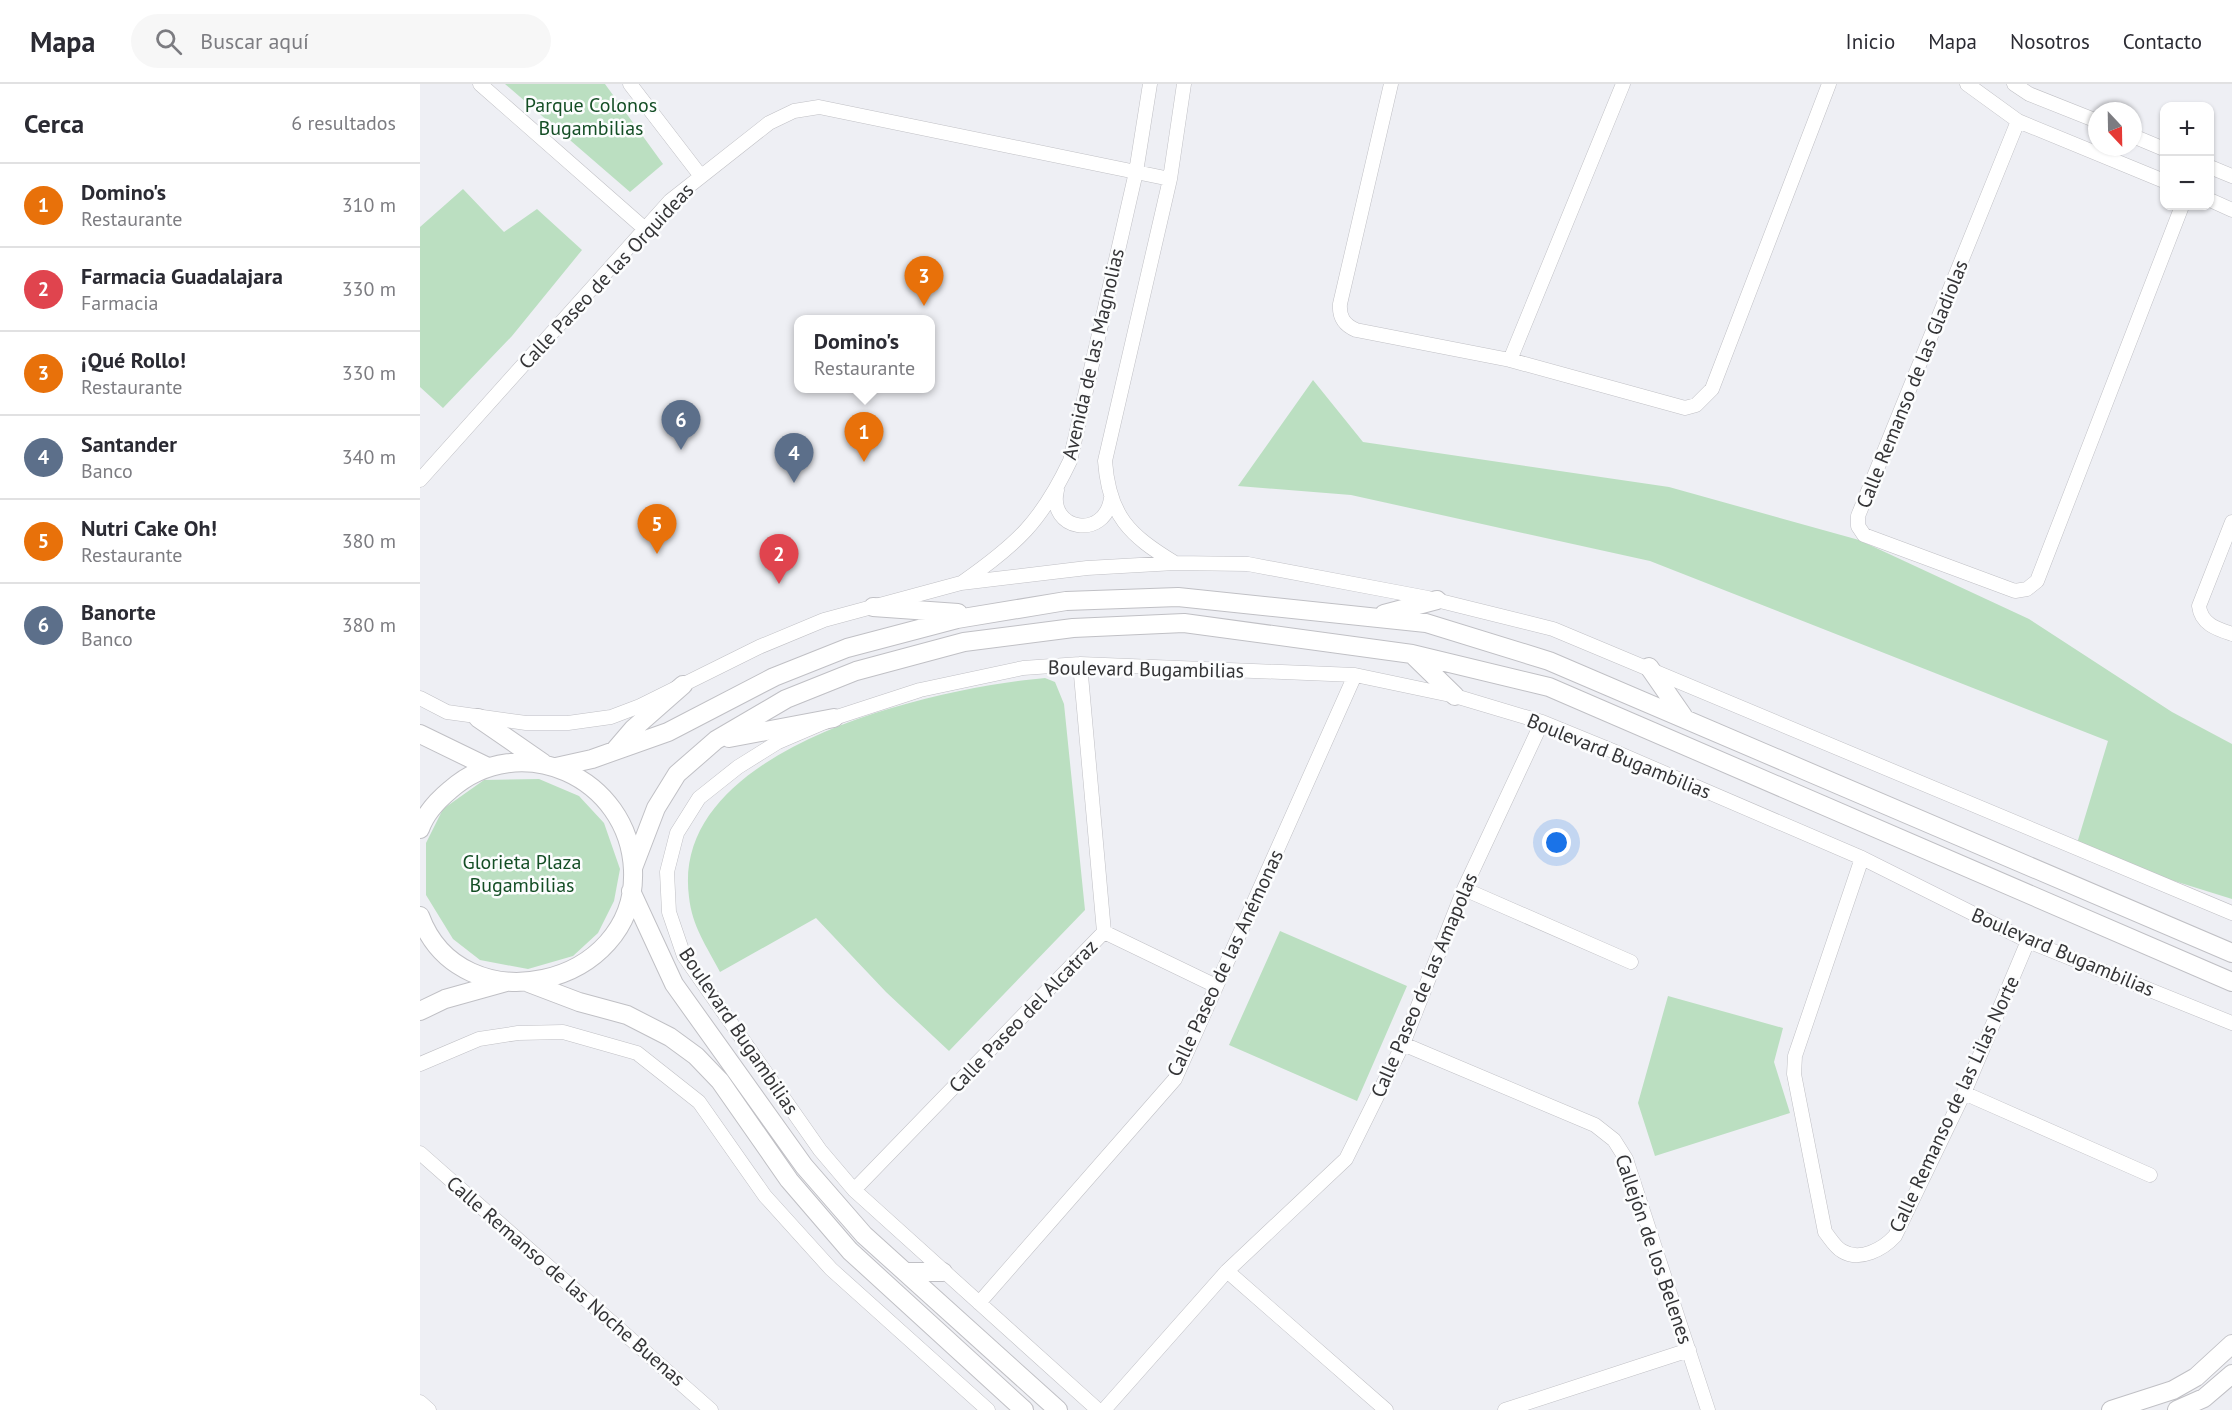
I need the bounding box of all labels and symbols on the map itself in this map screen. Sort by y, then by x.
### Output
park label: Parque Colonos Bugambilias [525,92,657,141]
north arrow [2088,102,2142,156]
street label: Calle Paseo de las Orquideas [513,177,699,375]
street label: Avenida de las Magnolias [1056,246,1130,462]
pin: 3 [904,256,944,306]
street label: Calle Remanso de las Gladiolas [1850,256,1974,512]
pin: 6 [662,400,700,450]
pin: 1 [844,412,884,462]
pin: 4 [774,434,814,483]
pin: 5 [638,504,676,554]
pin: 2 [760,534,798,584]
street label: Boulevard Bugambilias [1048,654,1244,684]
street label: Boulevard Bugambilias [1523,707,1715,805]
your location [1542,828,1571,857]
street label: Calle Paseo de las Anémonas [1161,845,1289,1081]
park label: Glorieta Plaza Bugambilias [463,849,581,898]
street label: Calle Paseo de las Amapolas [1365,869,1483,1101]
street label: Boulevard Bugambilias [1968,902,2158,1002]
street label: Calle Paseo del Alcatraz [943,934,1103,1098]
street label: Boulevard Bugambilias [673,942,805,1120]
street label: Calle Remanso de las Lilas Norte [1883,972,2025,1236]
street label: Callejón de los Belenes [1609,1151,1699,1347]
street label: Calle Remanso de las Noche Buenas [441,1170,691,1392]

